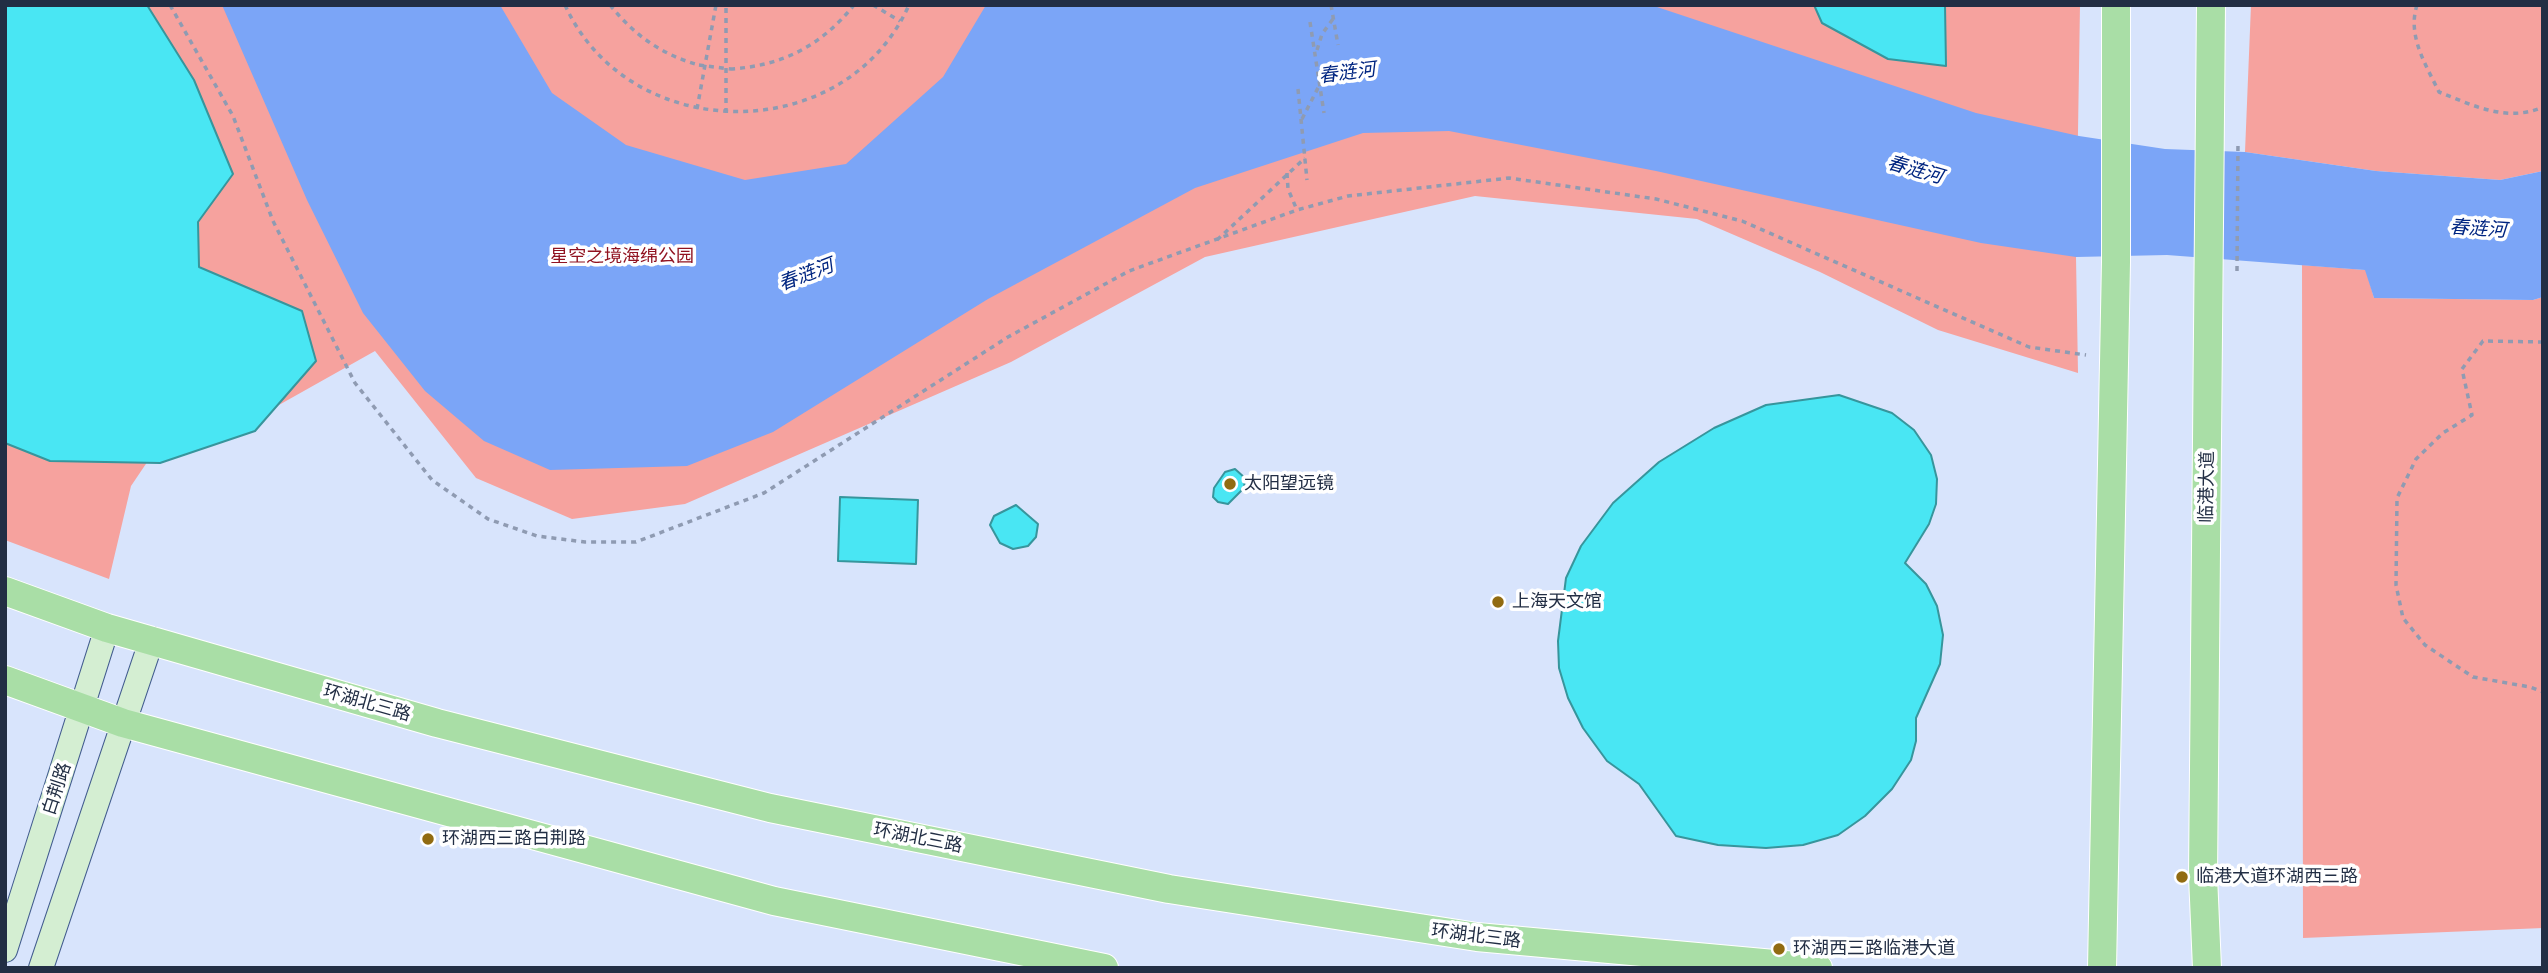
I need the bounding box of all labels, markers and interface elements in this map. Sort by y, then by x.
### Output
water label: 春涟河 [1317,58,1377,88]
water label: 春涟河 [1884,151,1946,189]
water label: 春涟河 [2449,216,2507,242]
park label: 星空之境海绵公园 [550,246,694,268]
water label: 春涟河 [775,254,837,296]
street label: 临港大道 [2196,451,2218,523]
place label: 太阳望远镜 [1244,473,1334,495]
marker: 太阳望远镜 [1222,476,1238,492]
place label: 上海天文馆 [1512,591,1602,613]
marker: 上海天文馆 [1490,594,1506,610]
street label: 环湖北三路 [321,680,413,726]
street label: 白荆路 [38,760,76,818]
street label: 环湖北三路 [872,819,964,857]
place label: 环湖西三路白荆路 [442,828,586,850]
marker: 环湖西三路白荆路 [420,831,436,847]
place label: 临港大道环湖西三路 [2196,866,2358,888]
marker: 临港大道环湖西三路 [2174,869,2190,885]
street label: 环湖北三路 [1430,920,1522,952]
place label: 环湖西三路临港大道 [1793,938,1955,960]
marker: 环湖西三路临港大道 [1771,941,1787,957]

